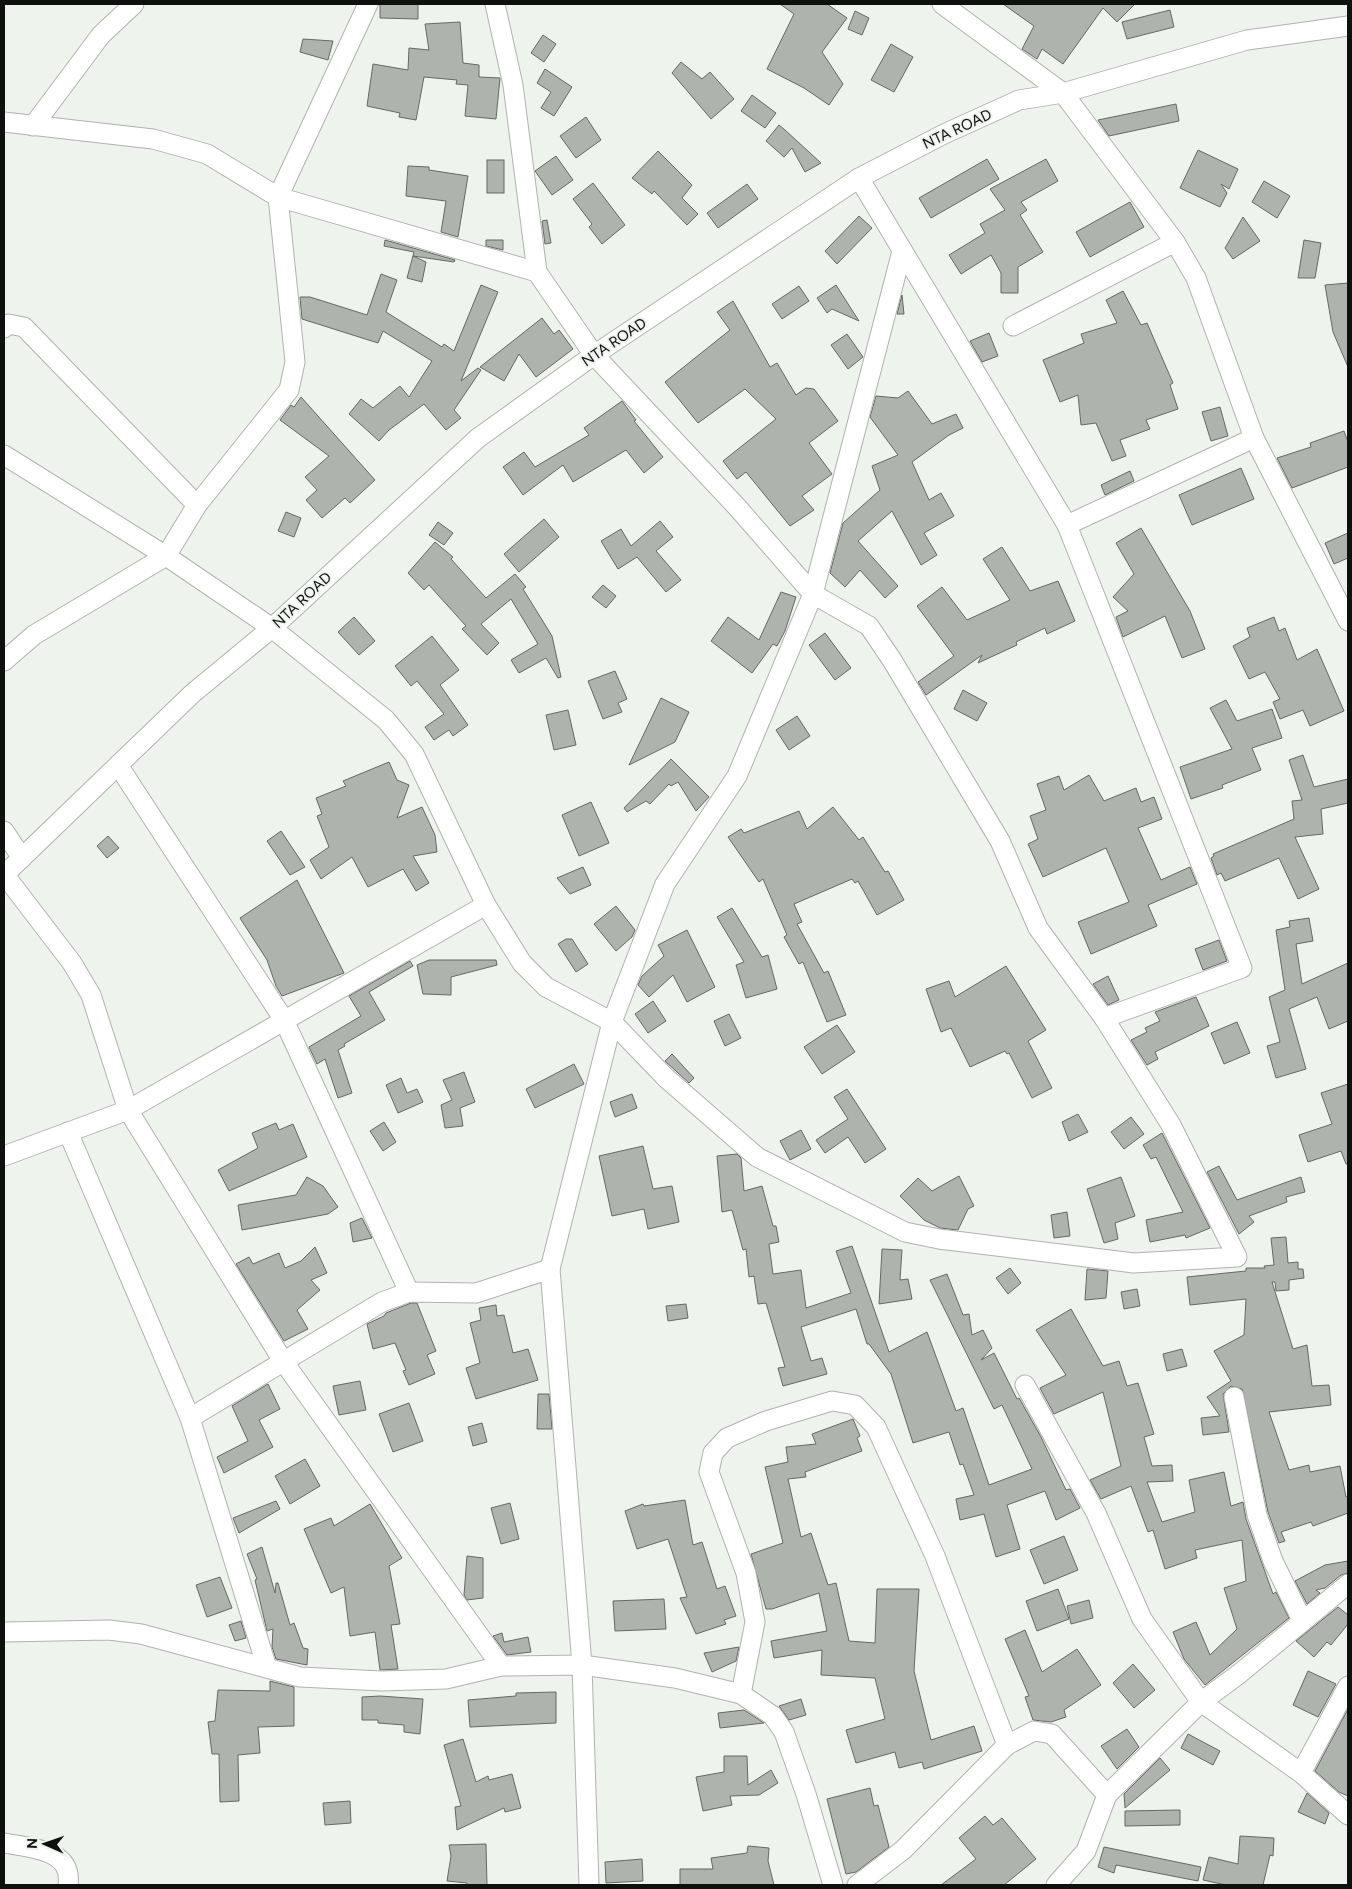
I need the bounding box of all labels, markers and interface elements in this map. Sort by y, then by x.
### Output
street label: NTA ROAD [920,105,994,153]
street label: NTA ROAD [578,314,650,370]
street label: NTA ROAD [269,568,335,632]
north arrow [20,1819,70,1869]
text: N [24,1838,41,1849]

